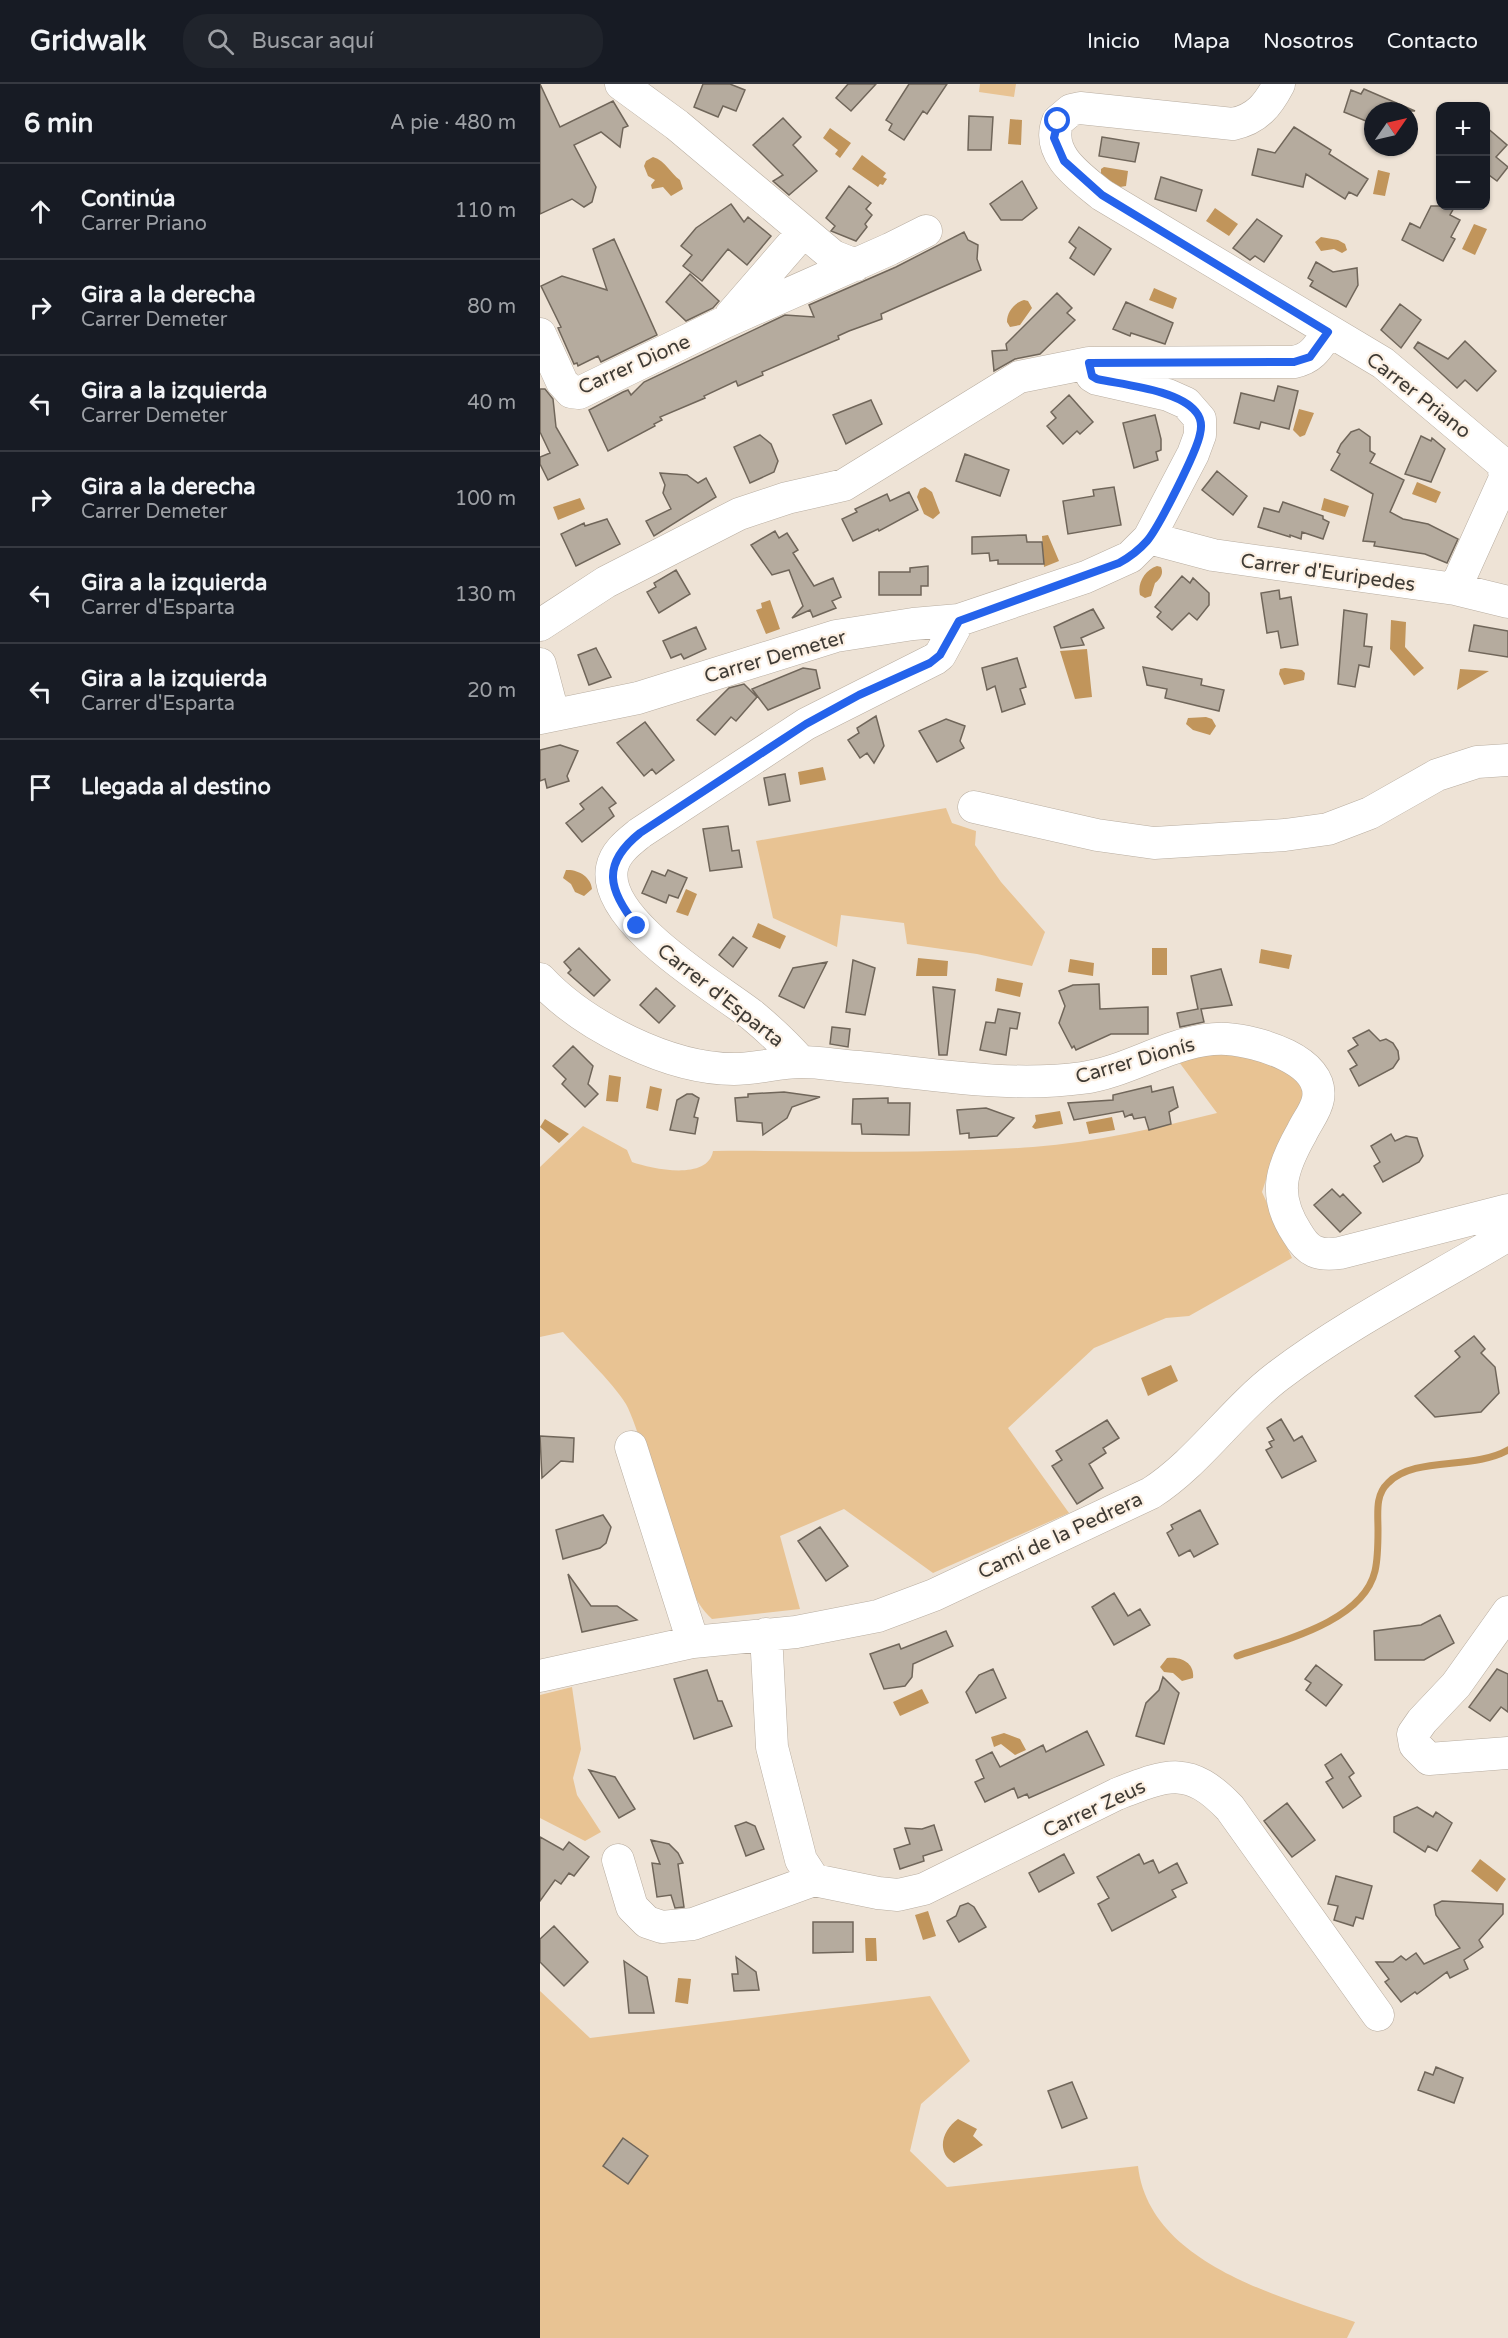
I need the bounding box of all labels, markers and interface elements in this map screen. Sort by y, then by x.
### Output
search box [183,14,603,68]
text: Gridwalk [30,24,147,58]
icon: search [204,25,237,58]
text: Buscar aquí [252,28,374,54]
text: Inicio [1087,29,1140,54]
text: Mapa [1173,29,1230,54]
text: Nosotros [1263,29,1354,54]
text: Contacto [1387,29,1478,54]
north arrow [1364,102,1418,156]
map controls [1436,102,1490,210]
button: + [1436,102,1490,156]
route start [1044,107,1070,133]
text: 6 min [24,108,93,139]
text: A pie · 480 m [390,111,516,135]
button: − [1436,156,1490,210]
text: Continúa [81,186,175,212]
icon: ahead [24,195,57,228]
text: 110 m [455,199,516,223]
text: Carrer Priano [81,212,207,236]
text: Gira a la derecha [81,282,256,308]
icon: right [24,291,57,324]
text: 80 m [467,295,516,319]
text: Carrer Demeter [81,308,227,332]
street label: Carrer Dione [575,330,694,400]
street label: Carrer Priano [1361,348,1475,444]
text: Gira a la izquierda [81,378,267,404]
icon: left [24,387,57,420]
text: 40 m [467,391,516,415]
text: Carrer Demeter [81,404,227,428]
text: Gira a la derecha [81,474,256,500]
icon: right [24,483,57,516]
text: 100 m [455,487,516,511]
text: Carrer Demeter [81,500,227,524]
street label: Carrer d'Euripedes [1239,549,1417,597]
text: Gira a la izquierda [81,570,267,596]
icon: left [24,579,57,612]
text: 130 m [455,583,516,607]
text: Carrer d'Esparta [81,596,235,620]
street label: Carrer Demeter [702,625,849,689]
text: Gira a la izquierda [81,666,267,692]
icon: left [24,675,57,708]
text: 20 m [467,679,516,703]
text: Carrer d'Esparta [81,692,235,716]
icon: arrive [24,771,57,804]
text: Llegada al destino [81,774,271,800]
route end [623,912,649,938]
street label: Carrer d'Esparta [652,939,788,1053]
street label: Carrer Dionís [1073,1032,1198,1089]
street label: Camí de la Pedrera [974,1487,1147,1585]
street label: Carrer Zeus [1039,1775,1149,1843]

